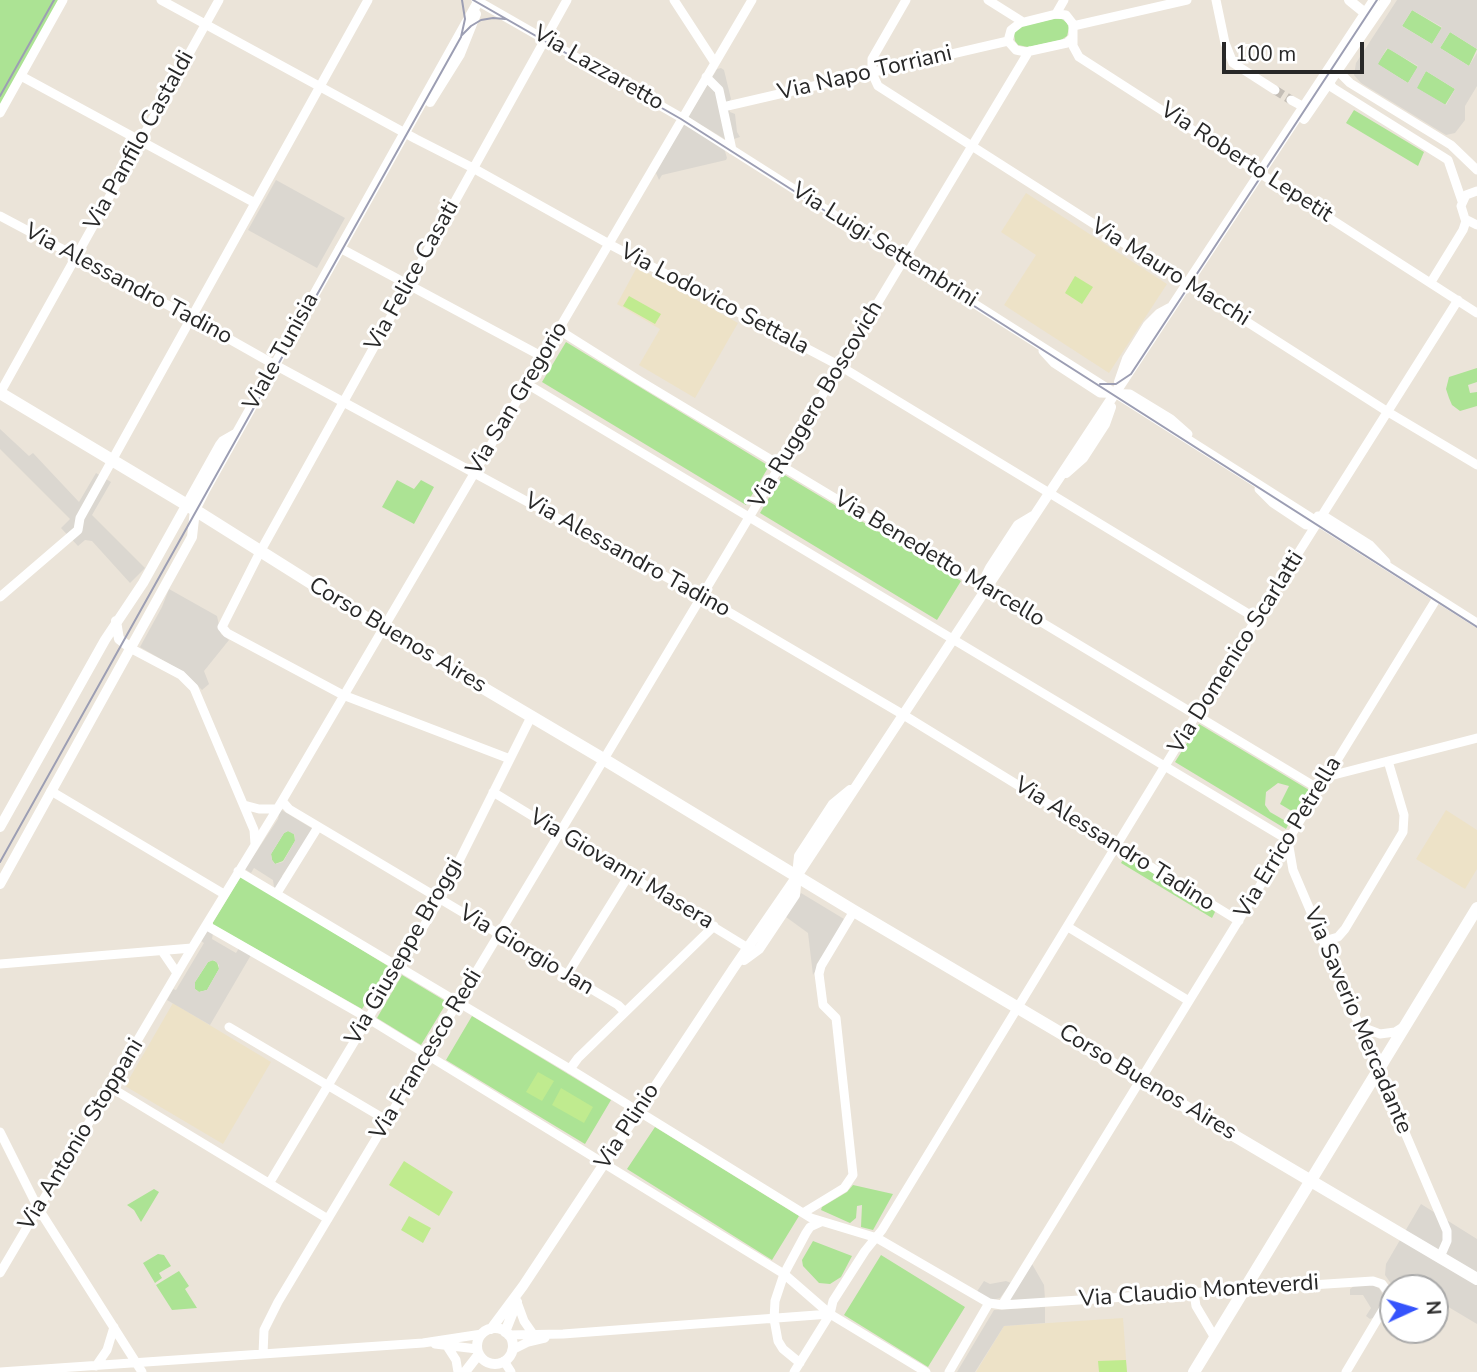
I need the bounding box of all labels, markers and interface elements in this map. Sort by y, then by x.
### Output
street label: Via Lazzaretto [528,21,668,117]
scale bar [1225,28,1367,72]
text: 100 m [1235,40,1296,68]
street label: Via Napo Torriani [775,41,955,107]
street label: Via Panfilo Castaldi [79,47,201,235]
street label: Via Roberto Lepetit [1155,97,1337,229]
street label: Via Luigi Settembrini [786,178,982,314]
street label: Via Felice Casati [360,196,466,356]
street label: Via Mauro Macchi [1085,213,1255,333]
street label: Via Alessandro Tadino [19,218,237,352]
street label: Via Lodovico Settala [615,238,813,362]
street label: Viale Tunisia [238,288,326,416]
street label: Via Ruggero Boscovich [744,296,890,514]
street label: Via San Gregorio [461,317,575,481]
street label: Via Benedetto Marcello [828,486,1050,634]
street label: Via Alessandro Tadino [519,488,735,624]
street label: Via Domenico Scarlatti [1163,547,1311,759]
street label: Corso Buenos Aires [303,572,491,700]
street label: Via Errico Petrella [1230,752,1348,924]
street label: Via Alessandro Tadino [1009,772,1219,918]
street label: Via Giovanni Masera [524,804,718,936]
street label: Via Giuseppe Broggi [340,854,470,1050]
street label: Via Giorgio Jan [454,900,598,1002]
street label: Via Saverio Mercadante [1297,904,1417,1138]
street label: Via Francesco Redi [365,965,489,1145]
street label: Corso Buenos Aires [1053,1019,1241,1147]
street label: Via Antonio Stoppani [14,1034,150,1236]
street label: Via Plinio [590,1079,666,1175]
street label: Via Claudio Monteverdi [1078,1270,1320,1314]
north arrow [1379,1274,1449,1344]
text: N [1419,1300,1446,1316]

